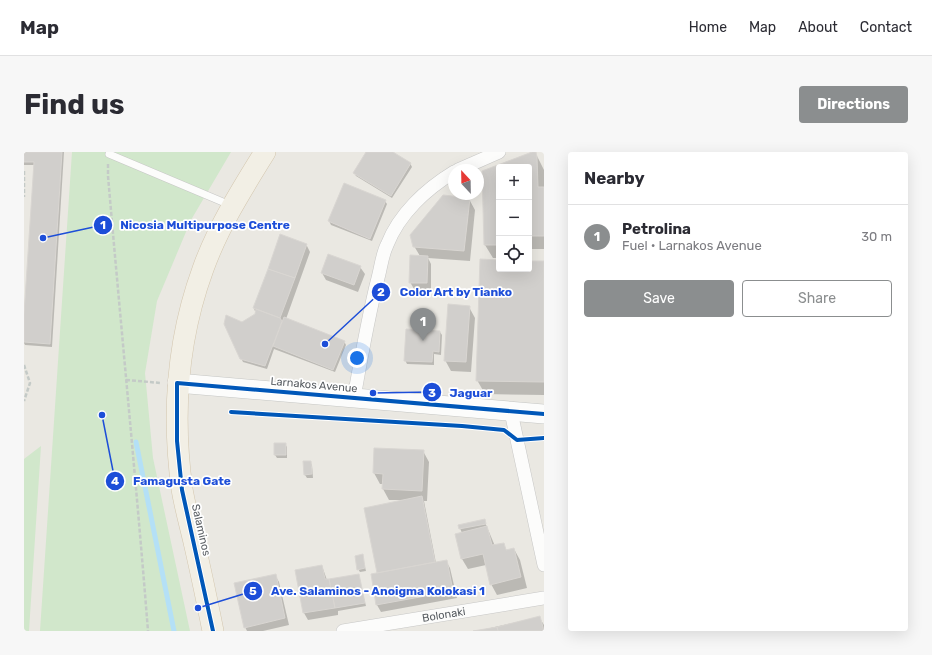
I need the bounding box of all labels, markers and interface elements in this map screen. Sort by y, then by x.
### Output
text: Map [20,16,59,39]
text: Home [689,19,727,36]
text: Map [749,19,776,36]
text: About [798,19,838,36]
text: Contact [860,19,912,36]
button: Directions [799,86,908,123]
text: Find us [24,88,124,121]
north arrow [448,164,484,200]
map controls [496,164,532,272]
button: + [496,164,532,200]
text: Nearby [584,168,645,188]
button: − [496,200,532,236]
callout: Nicosia Multipurpose Centre [93,213,298,237]
text: 1 [100,218,106,232]
text: Nicosia Multipurpose Centre [120,218,290,232]
text: Petrolina [622,220,691,238]
text: 1 [594,229,600,244]
text: 30 m [861,229,892,244]
button: locate [496,236,532,272]
text: Fuel · Larnakos Avenue [622,238,762,253]
callout: Color Art by Tianko [371,280,521,304]
button: Save [584,280,734,317]
button: Share [742,280,892,317]
text: 2 [377,285,385,299]
text: Color Art by Tianko [400,285,512,299]
pin: 1 [410,308,436,341]
your location [347,348,367,368]
street label: Larnakos Avenue [270,375,358,395]
callout: Jaguar [422,380,500,404]
text: 3 [428,386,436,400]
text: Jaguar [450,386,493,400]
callout: Famagusta Gate [105,469,239,493]
text: 4 [111,474,119,488]
text: Famagusta Gate [133,474,231,488]
street label: Salaminos [189,503,213,558]
callout: Ave. Salaminos - Anoigma Kolokasi 1 [243,579,493,603]
text: 5 [249,584,257,598]
text: Ave. Salaminos - Anoigma Kolokasi 1 [271,584,485,598]
street label: Bolonaki [421,605,466,624]

